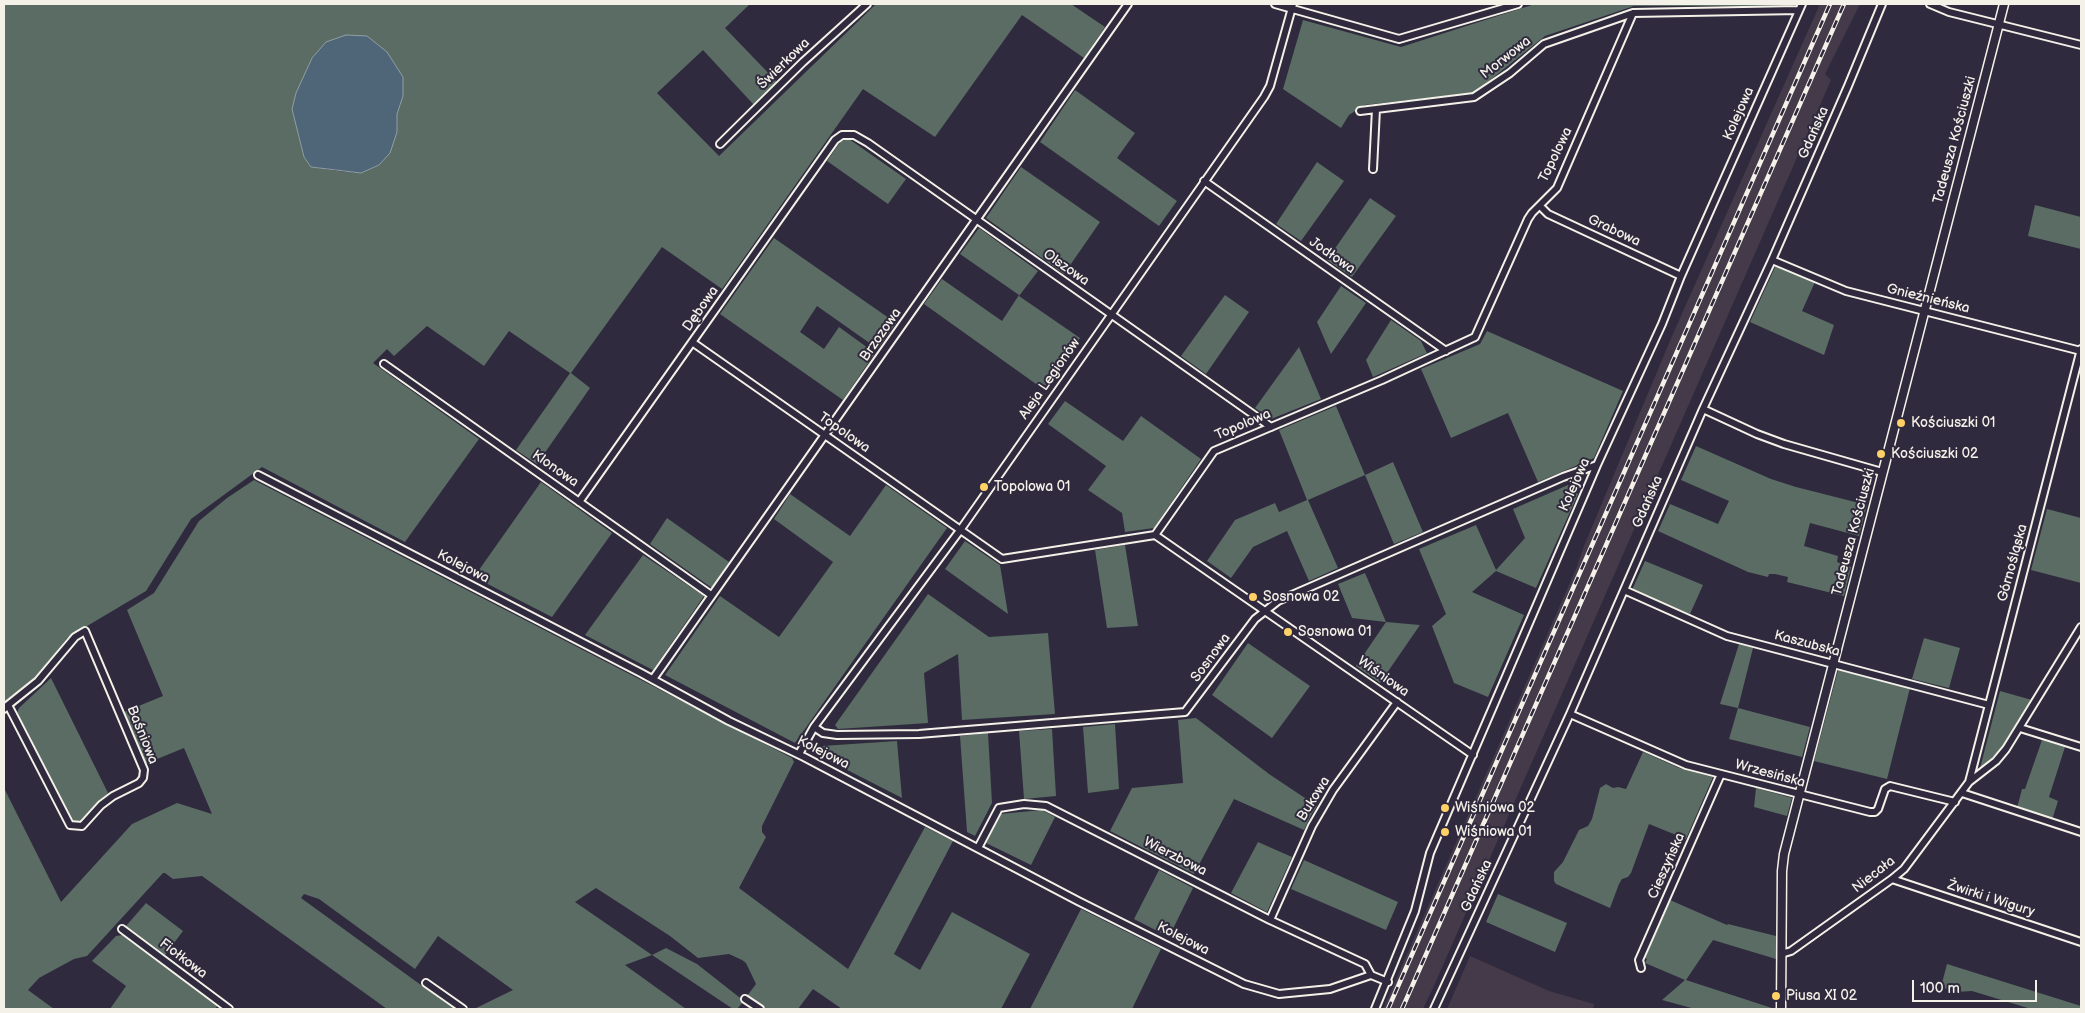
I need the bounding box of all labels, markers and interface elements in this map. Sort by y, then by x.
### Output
street label: Morwowa [1477,33,1535,83]
street label: Świerkowa [754,35,814,93]
street label: Tadeusza Kościuszki [1930,75,1980,205]
street label: Kolejowa [1720,85,1758,143]
street label: Gdańska [1795,104,1833,162]
street label: Topolowa [1536,125,1576,185]
street label: Grabowa [1585,212,1643,250]
street label: Jodłowa [1306,234,1358,278]
street label: Olszowa [1040,246,1092,290]
street label: Gnieźnieńska [1885,281,1971,317]
street label: Dębowa [679,283,723,335]
street label: Brzozowa [857,305,905,365]
street label: Aleja Legionów [1016,335,1084,423]
street label: Topolowa [1213,406,1273,444]
street label: Topolowa [815,409,873,457]
place label: Kościuszki 01 [1911,415,1995,431]
marker: Kościuszki 01 [1895,417,1907,429]
place label: Kościuszki 02 [1891,446,1978,462]
street label: Klonowa [528,447,582,491]
marker: Kościuszki 02 [1875,448,1887,460]
street label: Kolejowa [1556,456,1594,514]
street label: Tadeusza Kościuszki [1829,467,1879,597]
street label: Gdańska [1629,473,1667,531]
place label: Topolowa 01 [994,479,1071,495]
marker: Topolowa 01 [978,481,990,493]
street label: Górnośląska [1995,522,2031,604]
street label: Kolejowa [434,547,492,587]
place label: Sosnowa 02 [1263,589,1340,605]
marker: Sosnowa 02 [1247,591,1259,603]
place label: Sosnowa 01 [1298,624,1372,640]
marker: Sosnowa 01 [1282,626,1294,638]
street label: Kaszubska [1772,627,1842,661]
street label: Sosnowa [1188,630,1234,686]
street label: Wiśniowa [1354,653,1412,701]
street label: Baśniowa [123,703,161,767]
street label: Kolejowa [794,733,852,773]
street label: Wrzesińska [1733,757,1807,791]
street label: Bukowa [1294,774,1334,824]
place label: Wiśniowa 02 [1455,800,1535,816]
marker: Wiśniowa 02 [1439,802,1451,814]
place label: Wiśniowa 01 [1455,824,1532,840]
marker: Wiśniowa 01 [1439,826,1451,838]
street label: Cieszyńska [1645,830,1689,902]
street label: Wierzbowa [1141,834,1209,880]
street label: Niecała [1849,853,1899,897]
street label: Gdańska [1458,857,1496,915]
street label: Żwirki i Wigury [1945,877,2037,921]
street label: Kolejowa [1154,919,1212,959]
street label: Fiołkowa [156,936,210,982]
scale bar [1915,970,2040,1002]
text: 100 m [1920,979,1960,998]
place label: Piusa XI 02 [1786,988,1857,1004]
marker: Piusa XI 02 [1770,990,1782,1002]

